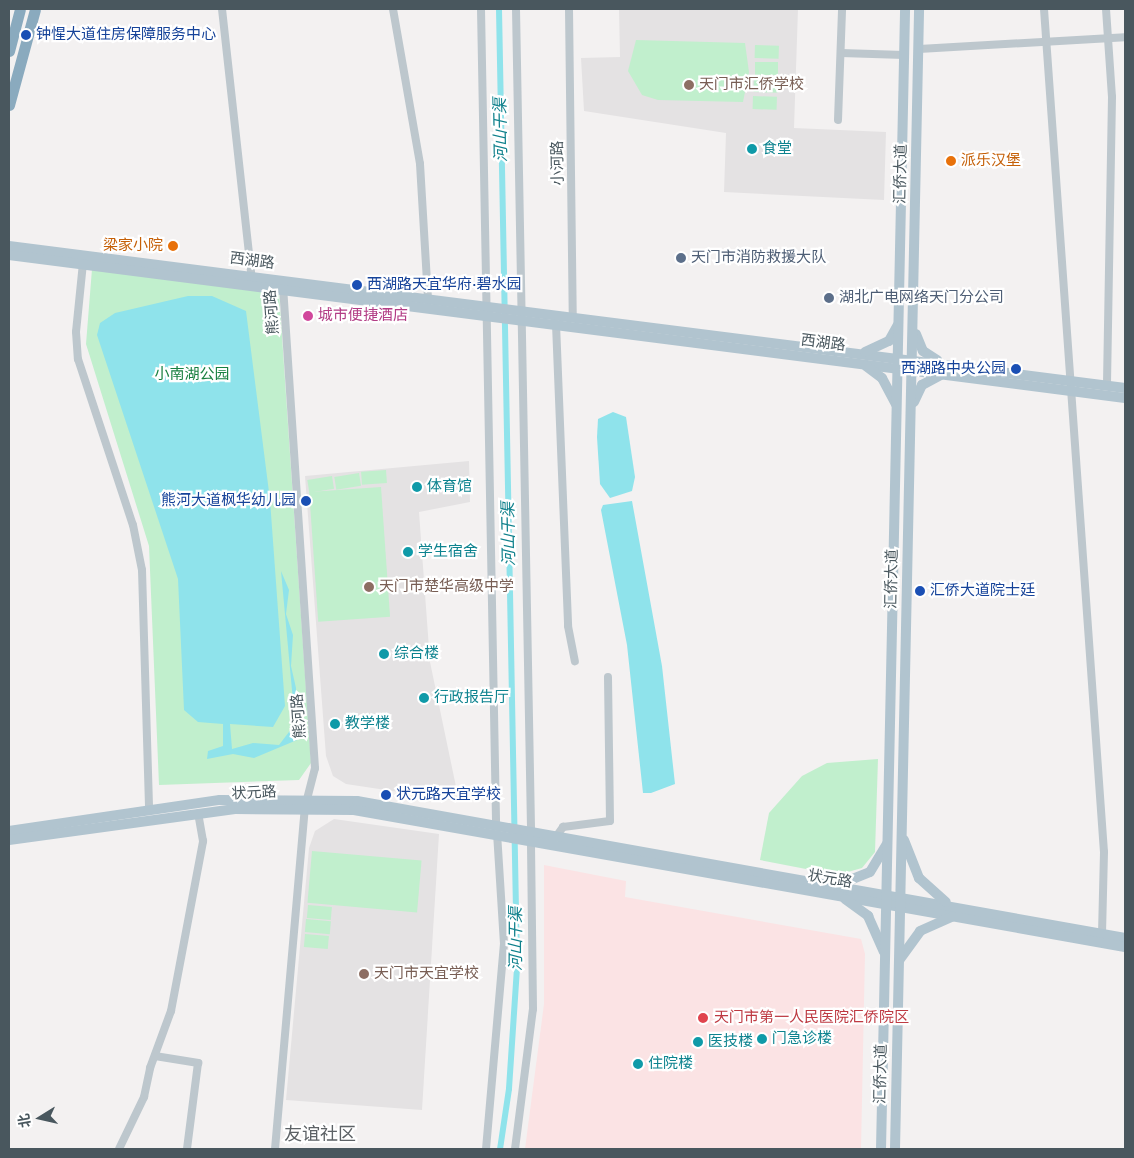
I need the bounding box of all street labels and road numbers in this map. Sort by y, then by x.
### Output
street label: 小河路 [549,140,567,186]
street label: 汇侨大道 [891,144,911,204]
street label: 西湖路 [229,249,275,273]
street label: 熊河路 [261,289,283,335]
street label: 西湖路 [800,331,846,355]
street label: 汇侨大道 [882,549,902,609]
street label: 熊河路 [288,693,310,739]
street label: 状元路 [231,783,277,803]
street label: 状元路 [806,866,854,892]
street label: 汇侨大道 [871,1044,891,1104]

